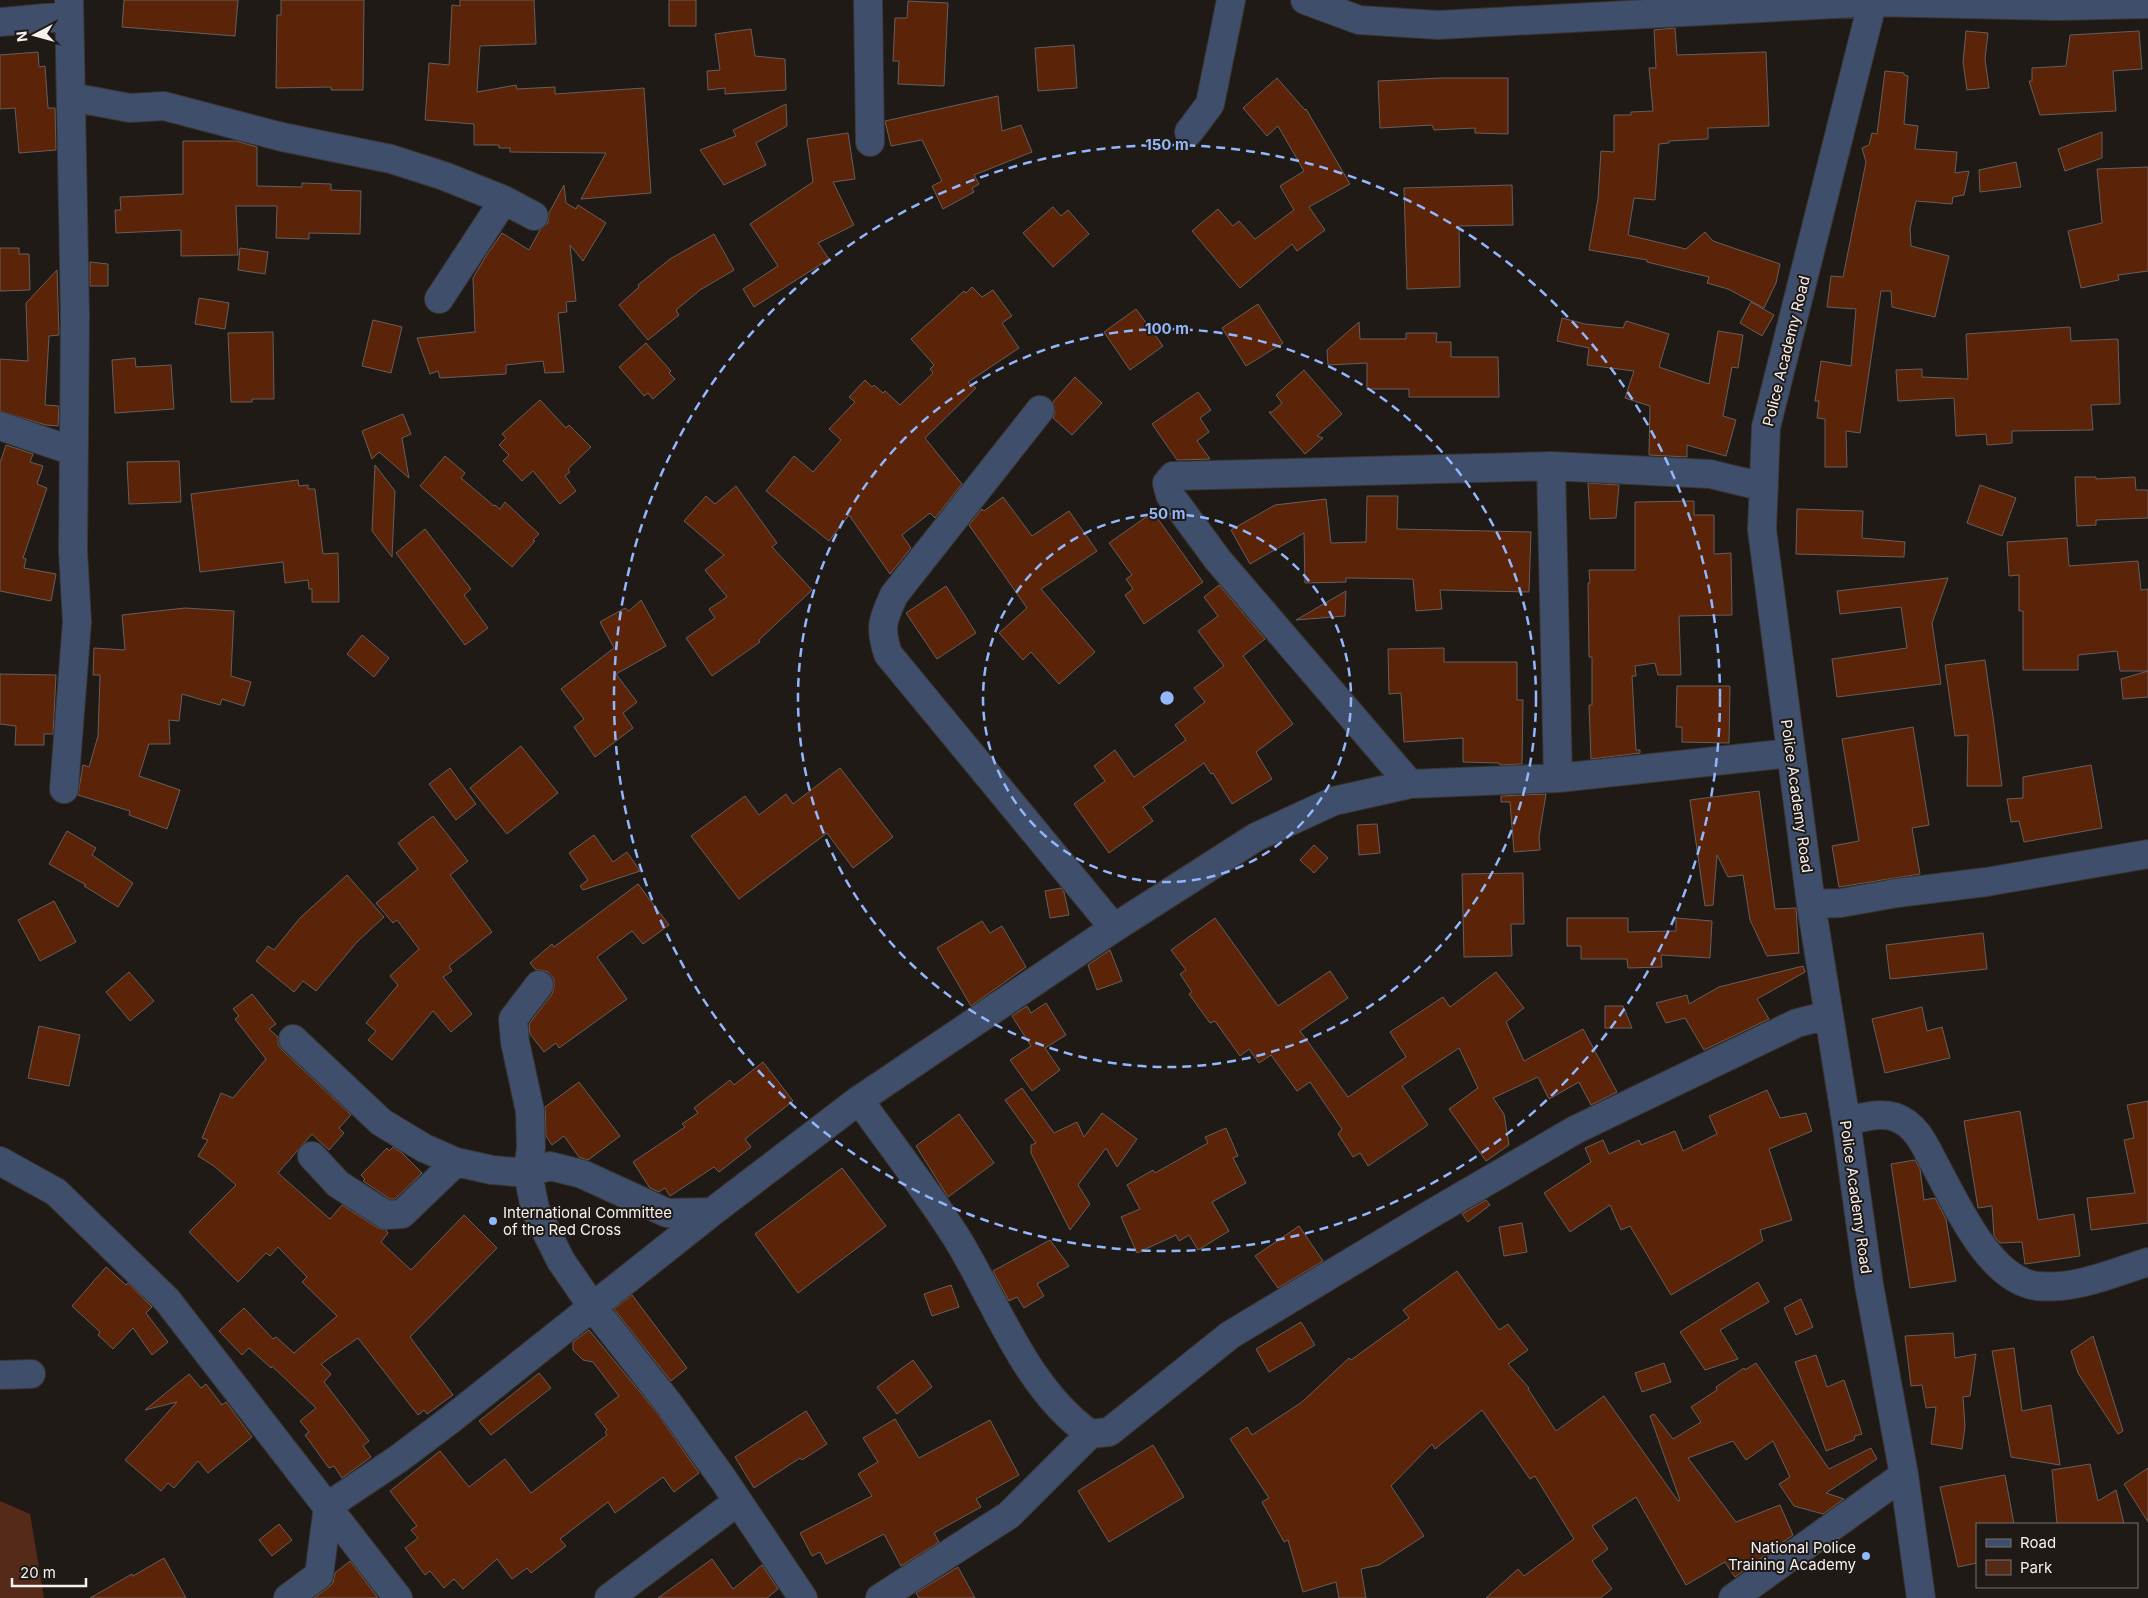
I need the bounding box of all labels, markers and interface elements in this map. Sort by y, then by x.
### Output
north arrow [10,10,60,60]
text: N [13,30,31,43]
text: 150 m [1145,135,1189,154]
street label: Police Academy Road [1758,274,1814,428]
text: 100 m [1145,319,1189,338]
text: 50 m [1149,504,1185,523]
centre of rings [1158,689,1176,707]
street label: Police Academy Road [1777,718,1817,874]
street label: Police Academy Road [1836,1119,1876,1275]
place label: International Committee of the Red Cross [503,1203,672,1239]
marker: International Committee of the Red Cross [487,1215,499,1227]
legend [1976,1523,2138,1588]
text: Road [2020,1533,2056,1552]
place label: National Police Training Academy [1728,1538,1857,1574]
marker: National Police Training Academy [1860,1550,1872,1562]
scale bar [12,1556,86,1588]
text: Park [2020,1558,2053,1577]
text: 20 m [20,1563,56,1582]

